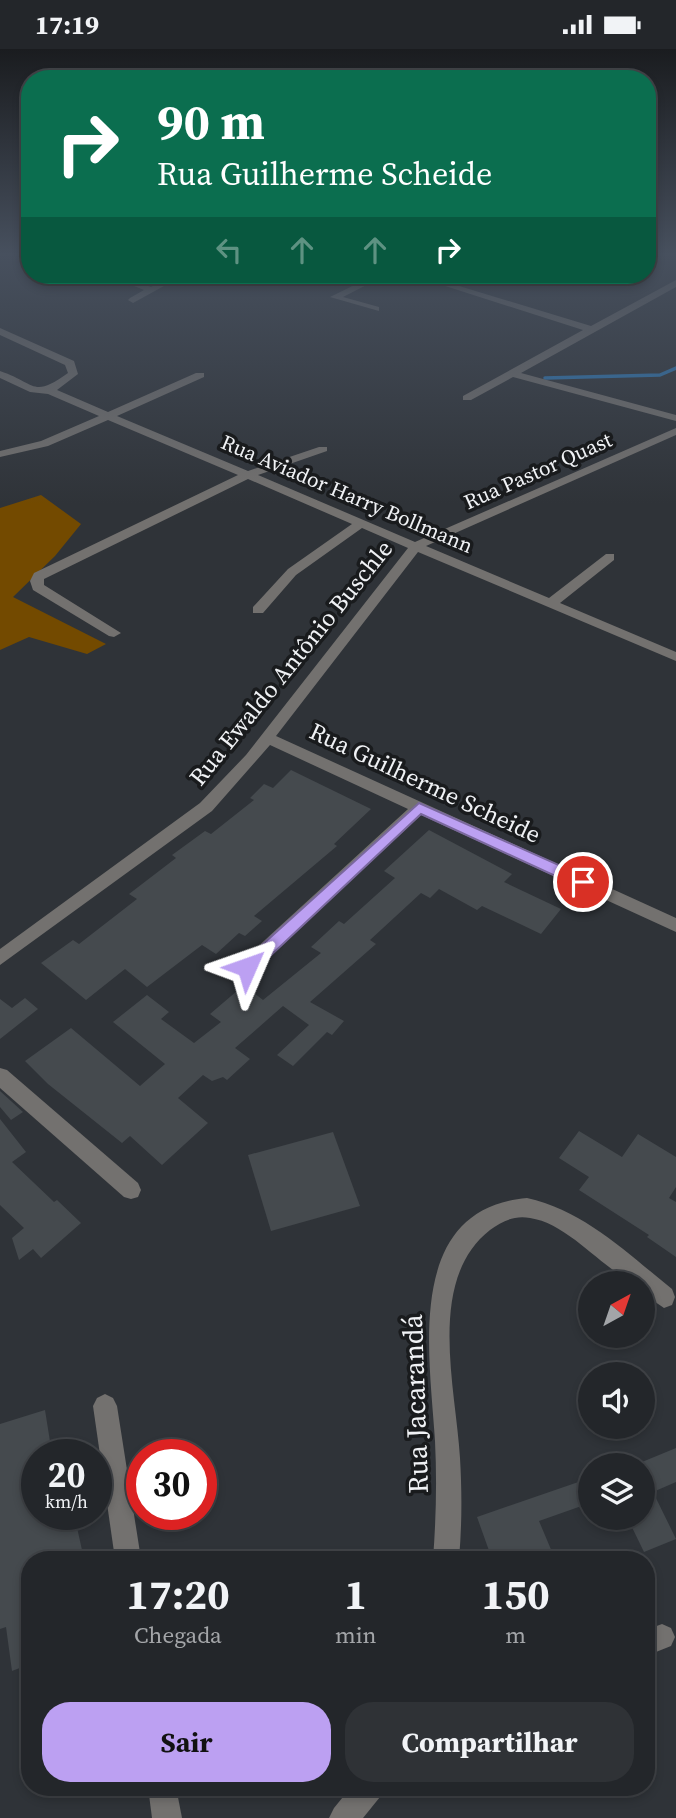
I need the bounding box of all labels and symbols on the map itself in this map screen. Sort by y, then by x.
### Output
street label: Rua Pastor Quast [459,425,617,516]
street label: Rua Aviador Harry Bollmann [217,427,478,560]
street label: Rua Ewaldo Antônio Buschle [181,533,400,792]
street label: Rua Guilherme Scheide [304,714,546,851]
pin [553,852,613,912]
position arrow [210,930,284,1004]
north arrow [578,1271,654,1347]
street label: Rua Jacarandá [393,1313,437,1494]
speed limit sign: 30 [126,1439,217,1530]

